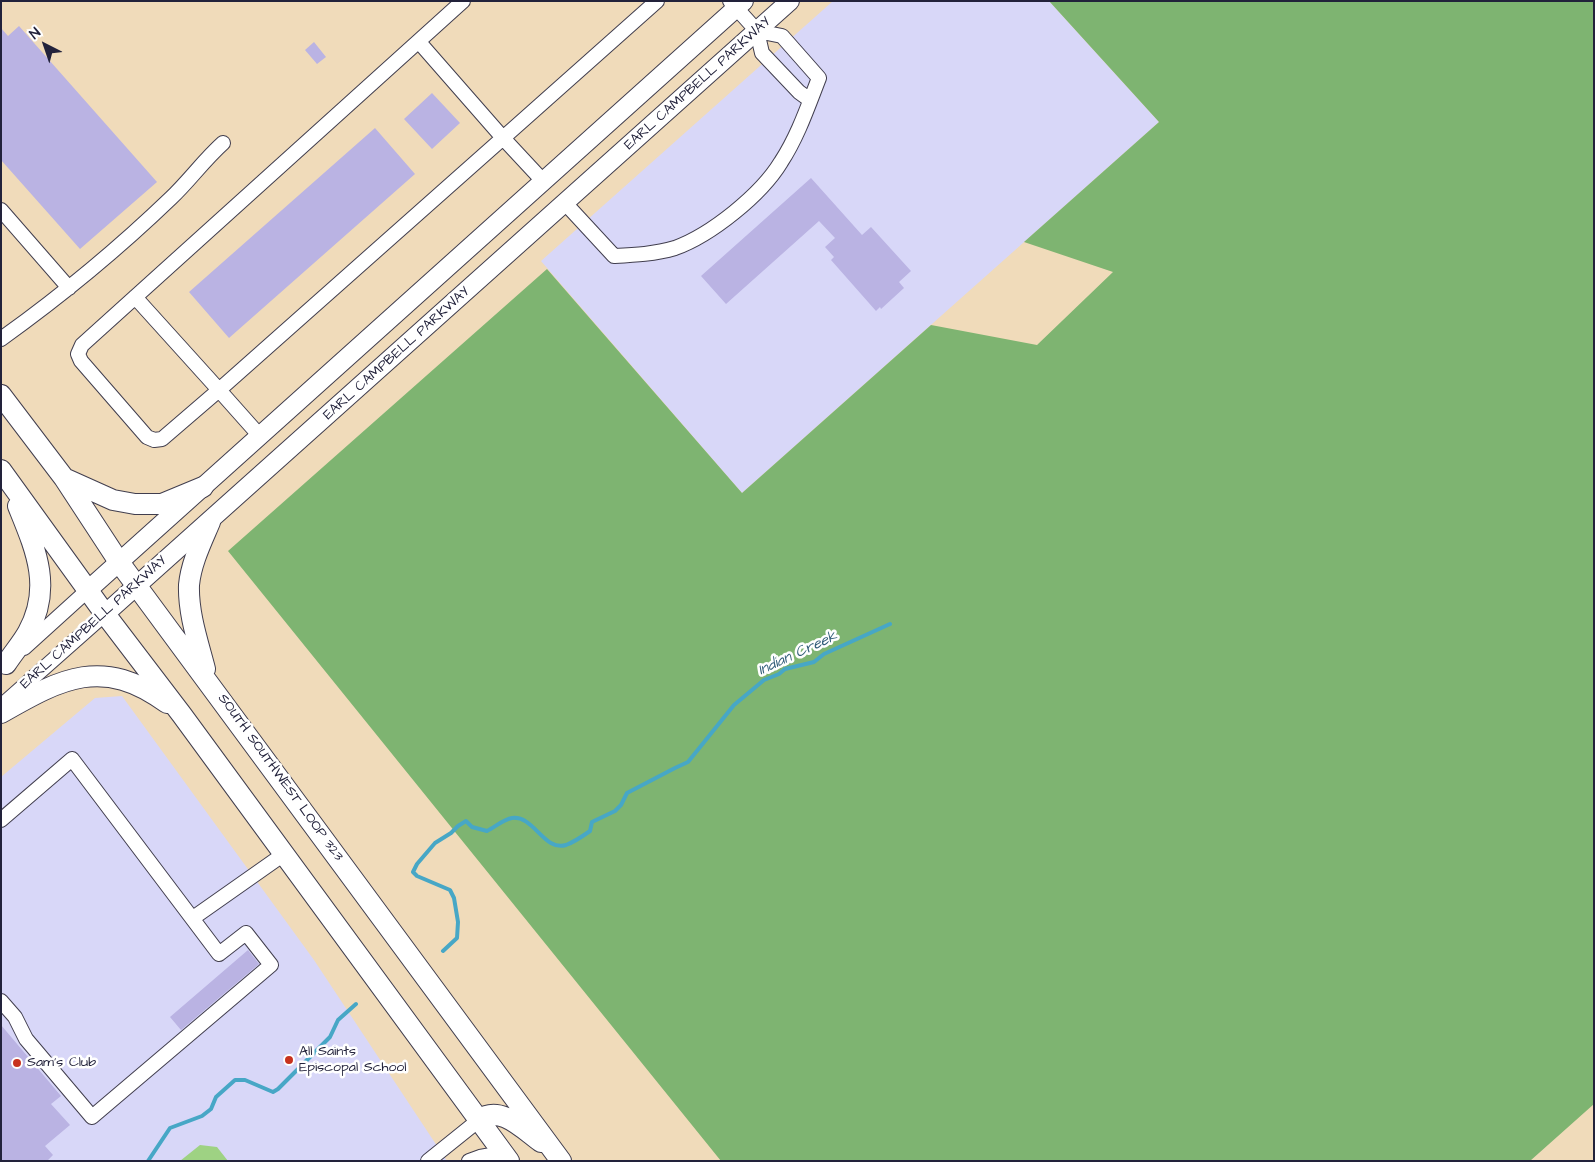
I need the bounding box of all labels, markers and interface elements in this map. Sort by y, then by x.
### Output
street label: EARL CAMPBELL PARKWAY [621,14,775,154]
north arrow [20,20,70,70]
text: N [25,23,45,44]
street label: EARL CAMPBELL PARKWAY [320,284,474,424]
street label: EARL CAMPBELL PARKWAY [17,553,171,693]
water label: Indian Creek [756,628,840,680]
street label: SOUTH SOUTHWEST LOOP 323 [214,691,346,865]
place label: All Saints Episcopal School [299,1044,406,1076]
marker: All Saints Episcopal School [283,1054,295,1066]
place label: Sam's Club [27,1055,96,1071]
marker: Sam's Club [11,1057,23,1069]

